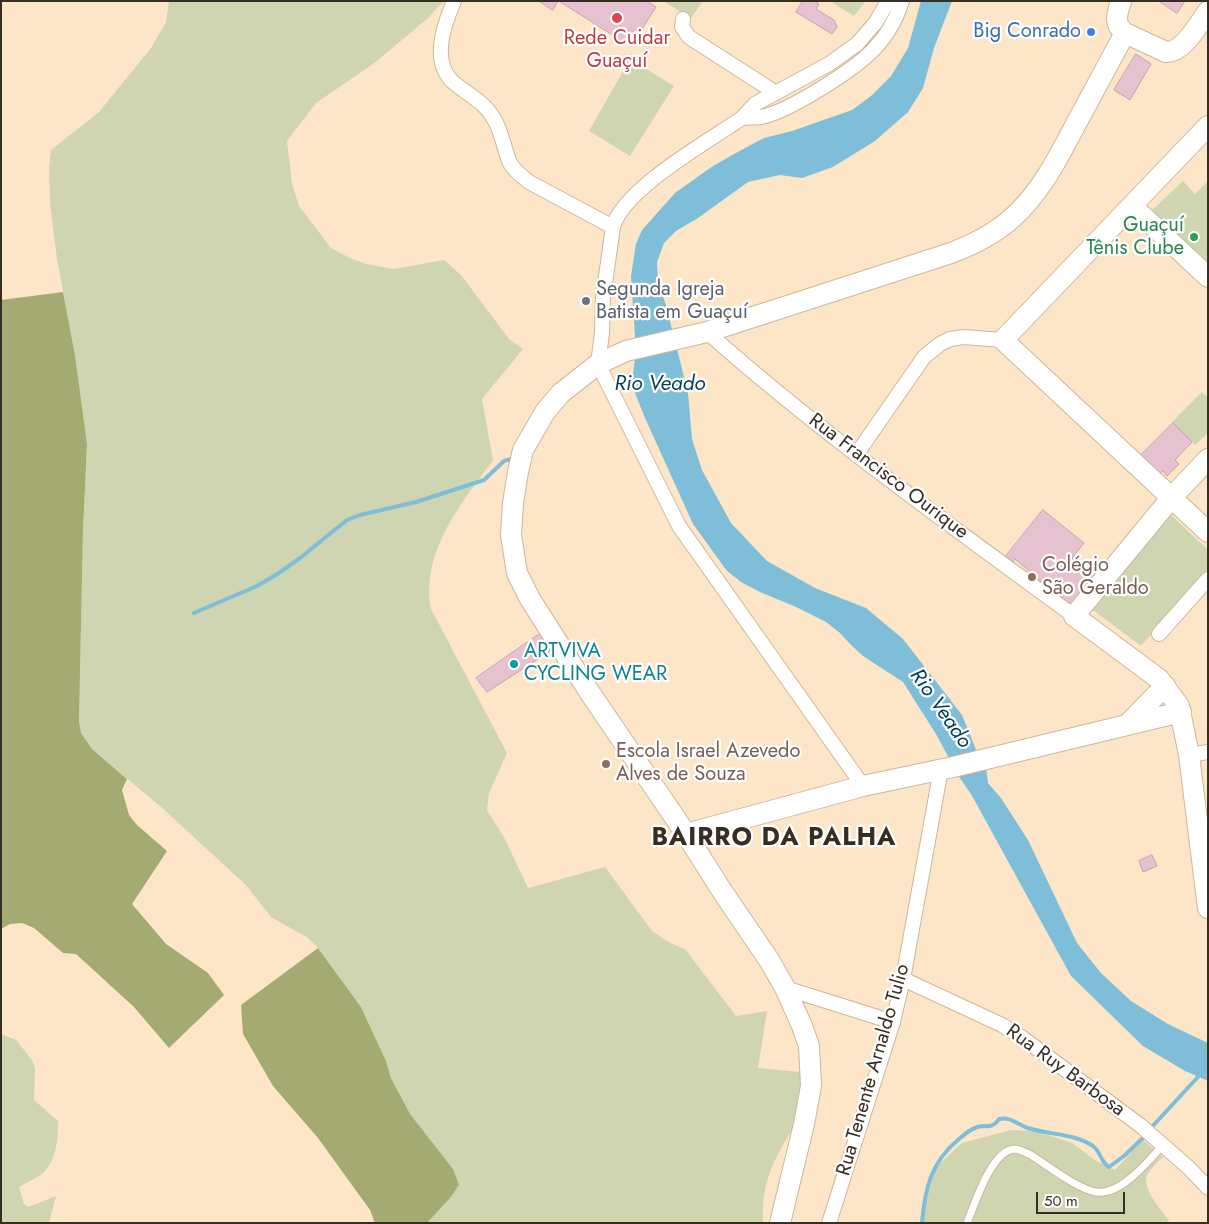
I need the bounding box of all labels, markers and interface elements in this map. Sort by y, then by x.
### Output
marker: Rede Cuidar Guaçuí [610,11,624,25]
place label: Big Conrado [973,20,1081,44]
marker: Big Conrado [1085,26,1097,38]
place label: Rede Cuidar Guaçuí [564,27,670,74]
place label: Guaçuí Tênis Clube [1086,214,1184,261]
marker: Guaçuí Tênis Clube [1188,231,1200,243]
place label: Segunda Igreja Batista em Guaçuí [596,278,748,325]
marker: Segunda Igreja Batista em Guaçuí [580,295,592,307]
water label: Rio Veado [615,372,705,398]
street label: Rua Francisco Ourique [803,409,973,545]
place label: Colégio São Geraldo [1042,554,1149,601]
marker: Colégio São Geraldo [1026,571,1038,583]
place label: ARTVIVA CYCLING WEAR [524,640,667,687]
marker: ARTVIVA CYCLING WEAR [508,658,520,670]
water label: Rio Veado [904,665,976,753]
place label: Escola Israel Azevedo Alves de Souza [616,740,800,787]
marker: Escola Israel Azevedo Alves de Souza [600,758,612,770]
district label: BAIRRO DA PALHA [650,824,898,854]
street label: Rua Tenente Arnaldo Tulio [832,961,916,1179]
street label: Rua Ruy Barbosa [1001,1020,1129,1122]
scale bar [1039,1182,1128,1214]
text: 50 m [1044,1190,1078,1212]

